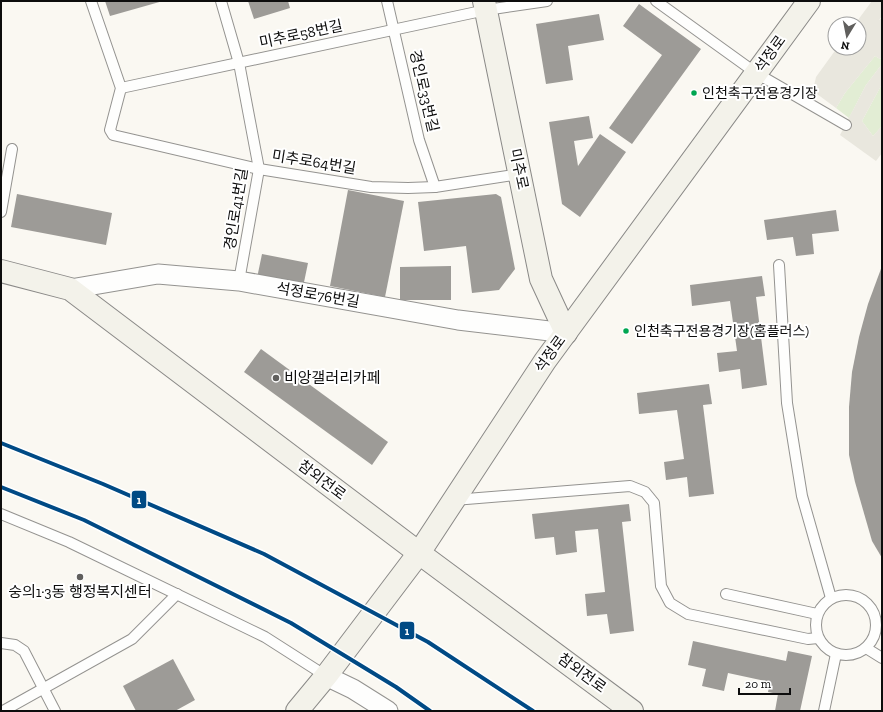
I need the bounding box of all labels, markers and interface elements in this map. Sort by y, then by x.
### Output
street label: 미추로58번길 [258,16,344,52]
north arrow [827,16,867,56]
street label: 석정로 [751,32,789,76]
text: N [839,38,851,52]
street label: 경인로33번길 [406,48,442,134]
place label: 인천축구전용경기장 [702,85,818,102]
marker: 인천축구전용경기장 [689,88,699,98]
street label: 미추로64번길 [271,146,357,178]
street label: 미추로 [506,147,532,191]
street label: 경인로41번길 [221,167,251,251]
street label: 석정로76번길 [275,279,361,311]
place label: 인천축구전용경기장(홈플러스) [634,323,809,340]
marker: 인천축구전용경기장(홈플러스) [621,326,631,336]
street label: 석정로 [531,332,569,376]
place label: 비앙갤러리카페 [284,369,381,387]
marker: 비앙갤러리카페 [271,373,281,383]
street label: 참외전로 [295,456,349,504]
line badge: 1 [131,490,147,509]
text: 1 [137,494,142,507]
marker: 숭의1·3동 행정복지센터 [75,572,85,582]
place label: 숭의1·3동 행정복지센터 [8,583,152,601]
line badge: 1 [399,621,415,640]
text: 1 [405,625,410,638]
street label: 참외전로 [554,649,610,697]
scale bar [739,670,790,696]
text: 20 m [745,677,772,691]

